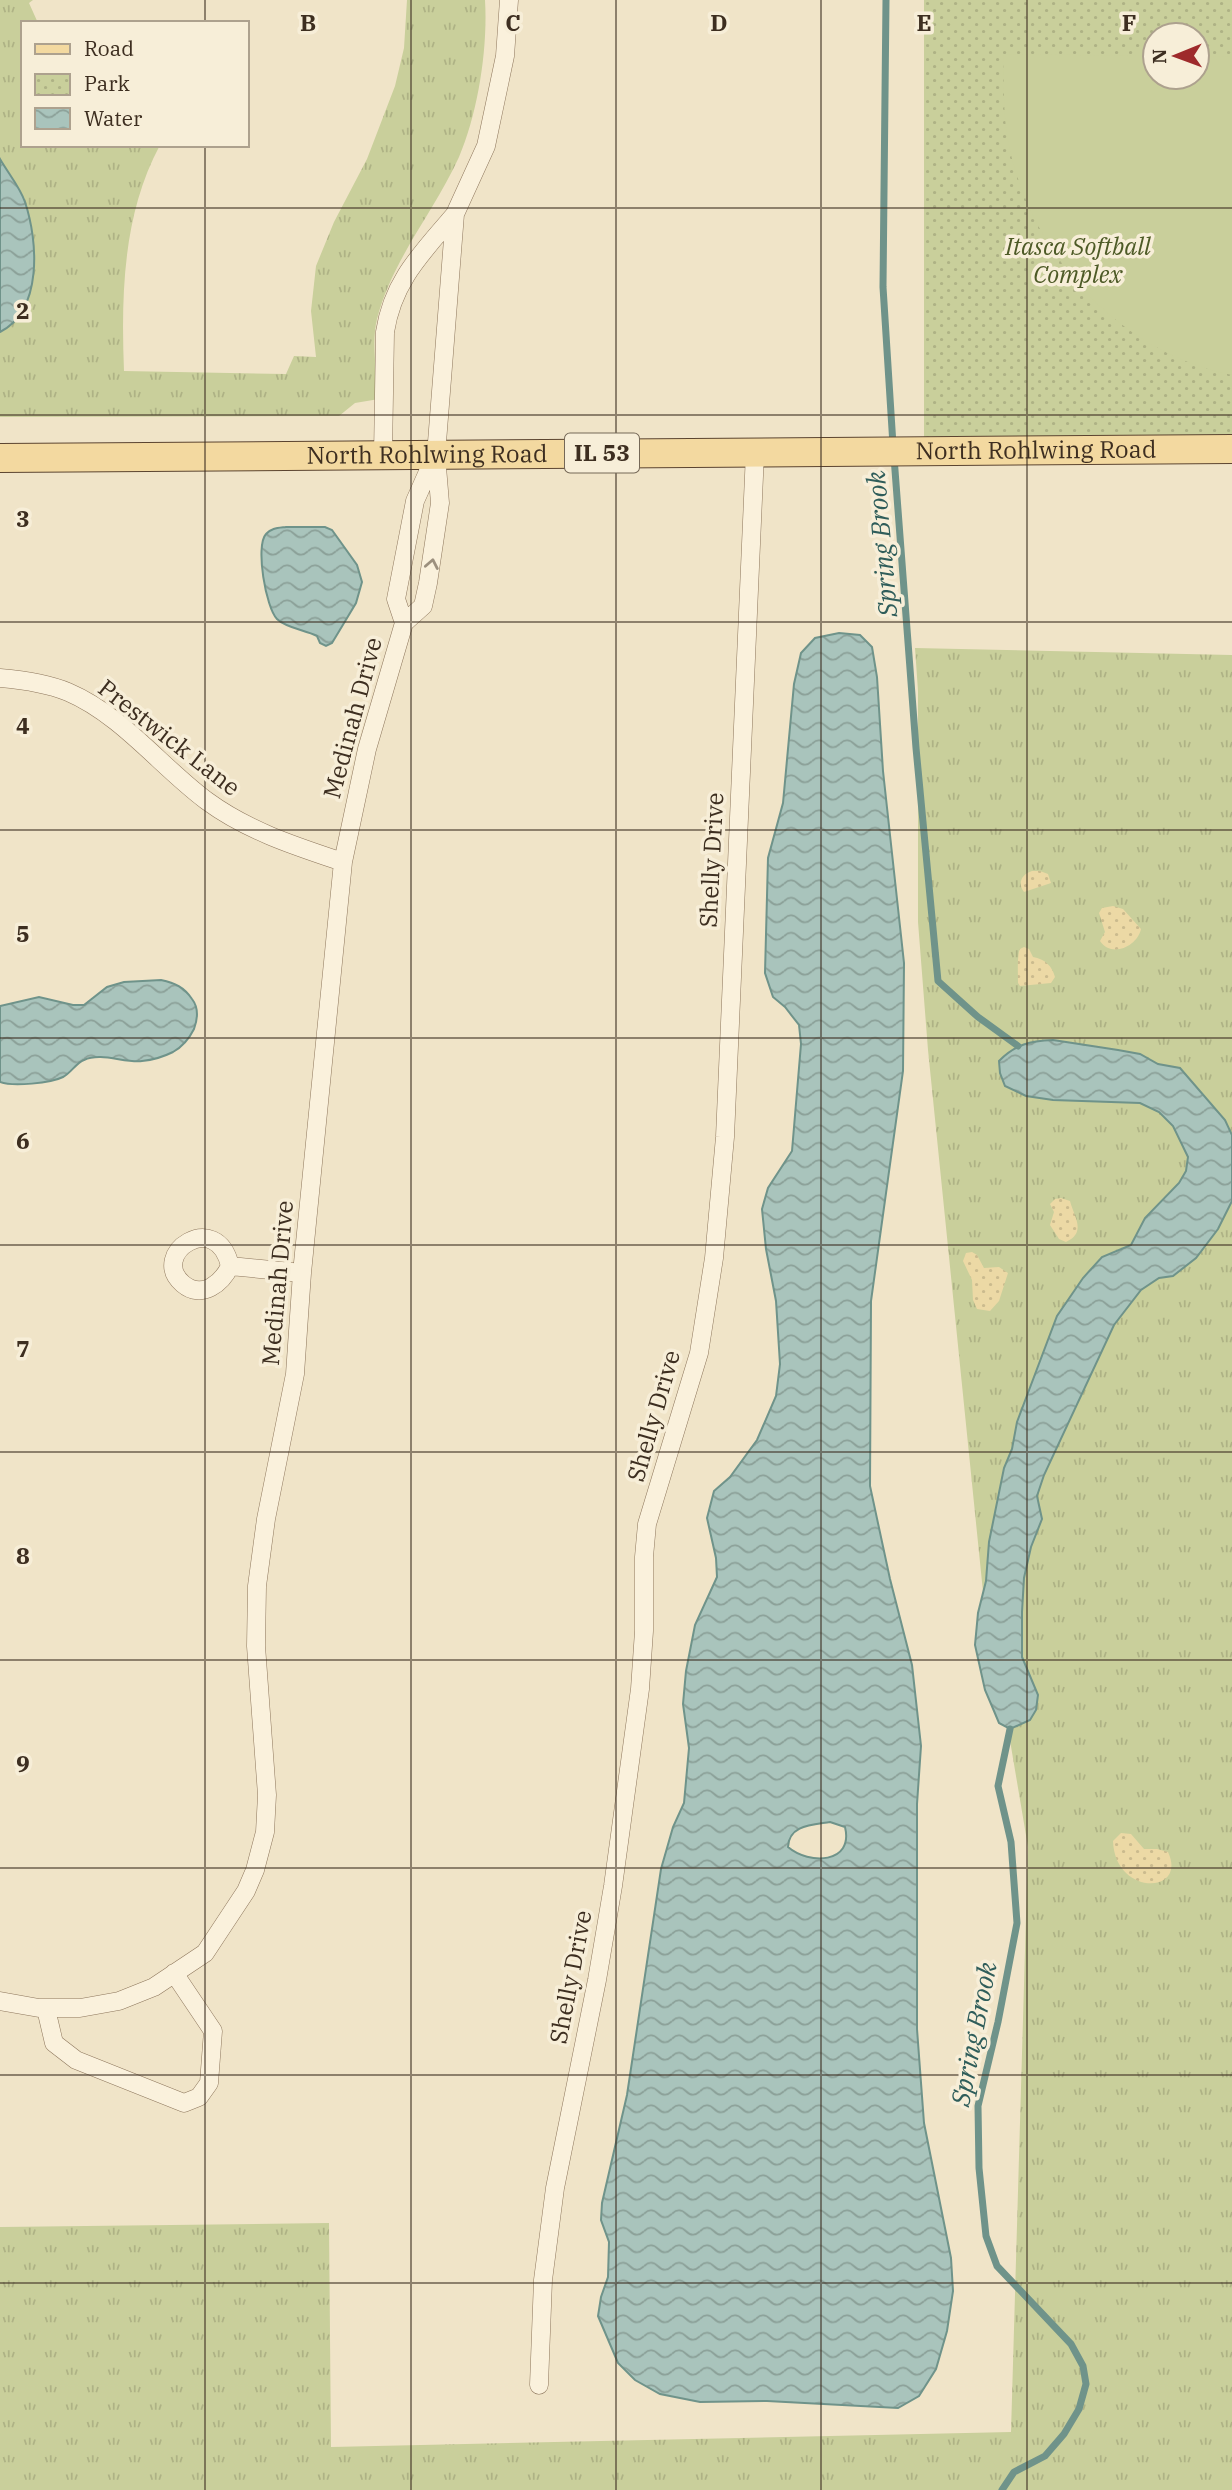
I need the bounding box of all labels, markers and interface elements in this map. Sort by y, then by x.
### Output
text: B [300,7,316,37]
text: C [505,7,521,37]
text: D [710,7,728,37]
text: E [916,7,932,37]
text: F [1122,7,1136,37]
legend [21,21,248,147]
north arrow [1141,21,1211,91]
text: Road [84,34,134,62]
text: N [1147,49,1171,64]
text: Park [84,69,131,97]
text: Water [84,104,143,132]
park label: Itasca Softball Complex [1004,230,1152,290]
text: 2 [16,295,30,325]
road number: IL 53 [565,433,639,472]
street label: North Rohlwing Road [915,433,1157,466]
street label: North Rohlwing Road [306,437,548,471]
water label: Spring Brook [858,469,904,620]
text: 3 [16,503,30,533]
one-way arrow [423,558,438,570]
street label: Medinah Drive [315,634,389,802]
street label: Prestwick Lane [92,672,247,803]
text: 4 [16,710,30,740]
street label: Shelly Drive [691,792,731,928]
text: 5 [16,918,30,948]
text: 6 [16,1125,30,1155]
street label: Medinah Drive [254,1199,300,1367]
text: 7 [16,1333,30,1363]
street label: Shelly Drive [619,1346,687,1485]
text: 8 [16,1540,30,1570]
text: 9 [16,1748,30,1778]
street label: Shelly Drive [541,1907,599,2046]
water label: Spring Brook [942,1958,1004,2110]

